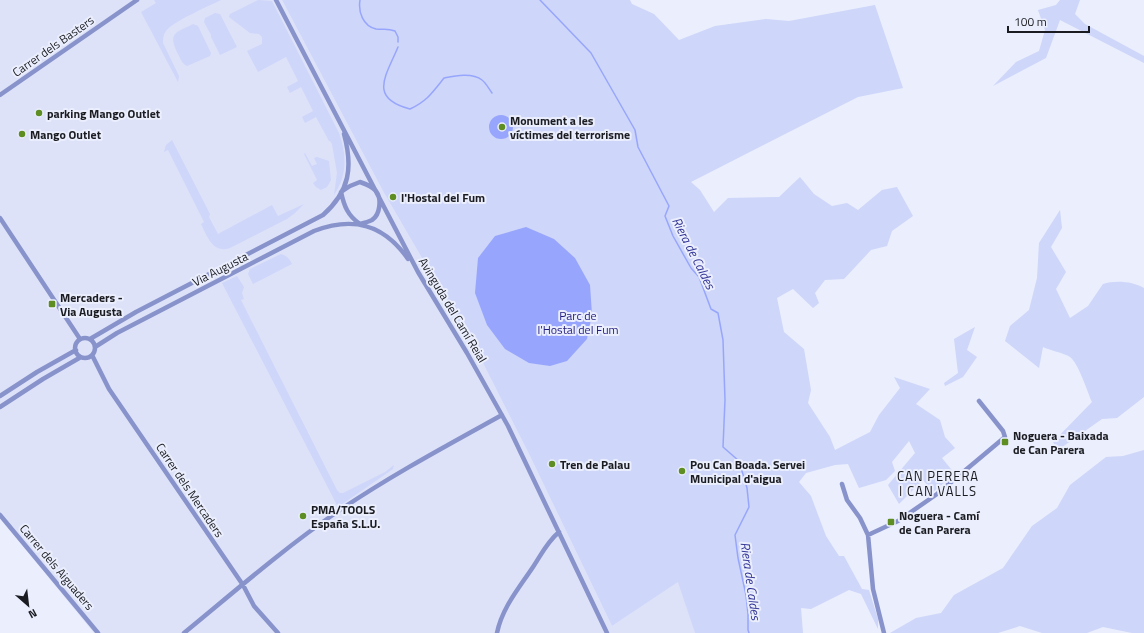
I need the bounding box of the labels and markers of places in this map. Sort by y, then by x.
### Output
place label: parking Mango Outlet [47,104,161,123]
marker: parking Mango Outlet [34,108,44,118]
place label: Monument a les víctimes del terrorisme [510,111,630,144]
marker: Monument a les víctimes del terrorisme [497,122,507,132]
place label: Mango Outlet [30,125,102,144]
marker: Mango Outlet [17,129,27,139]
place label: l'Hostal del Fum [401,188,485,207]
marker: l'Hostal del Fum [388,192,398,202]
place label: Mercaders - Via Augusta [60,288,123,321]
marker: Mercaders - Via Augusta [47,299,57,309]
place label: Noguera - Baixada de Can Parera [1013,426,1109,459]
marker: Noguera - Baixada de Can Parera [1000,437,1010,447]
place label: Tren de Palau [560,455,630,474]
place label: Pou Can Boada. Servei Municipal d'aigua [690,455,805,488]
marker: Tren de Palau [547,459,557,469]
marker: Pou Can Boada. Servei Municipal d'aigua [677,466,687,476]
place label: PMA/TOOLS España S.L.U. [311,500,380,533]
place label: Noguera - Camí de Can Parera [899,506,980,539]
marker: PMA/TOOLS España S.L.U. [298,511,308,521]
marker: Noguera - Camí de Can Parera [886,517,896,527]

